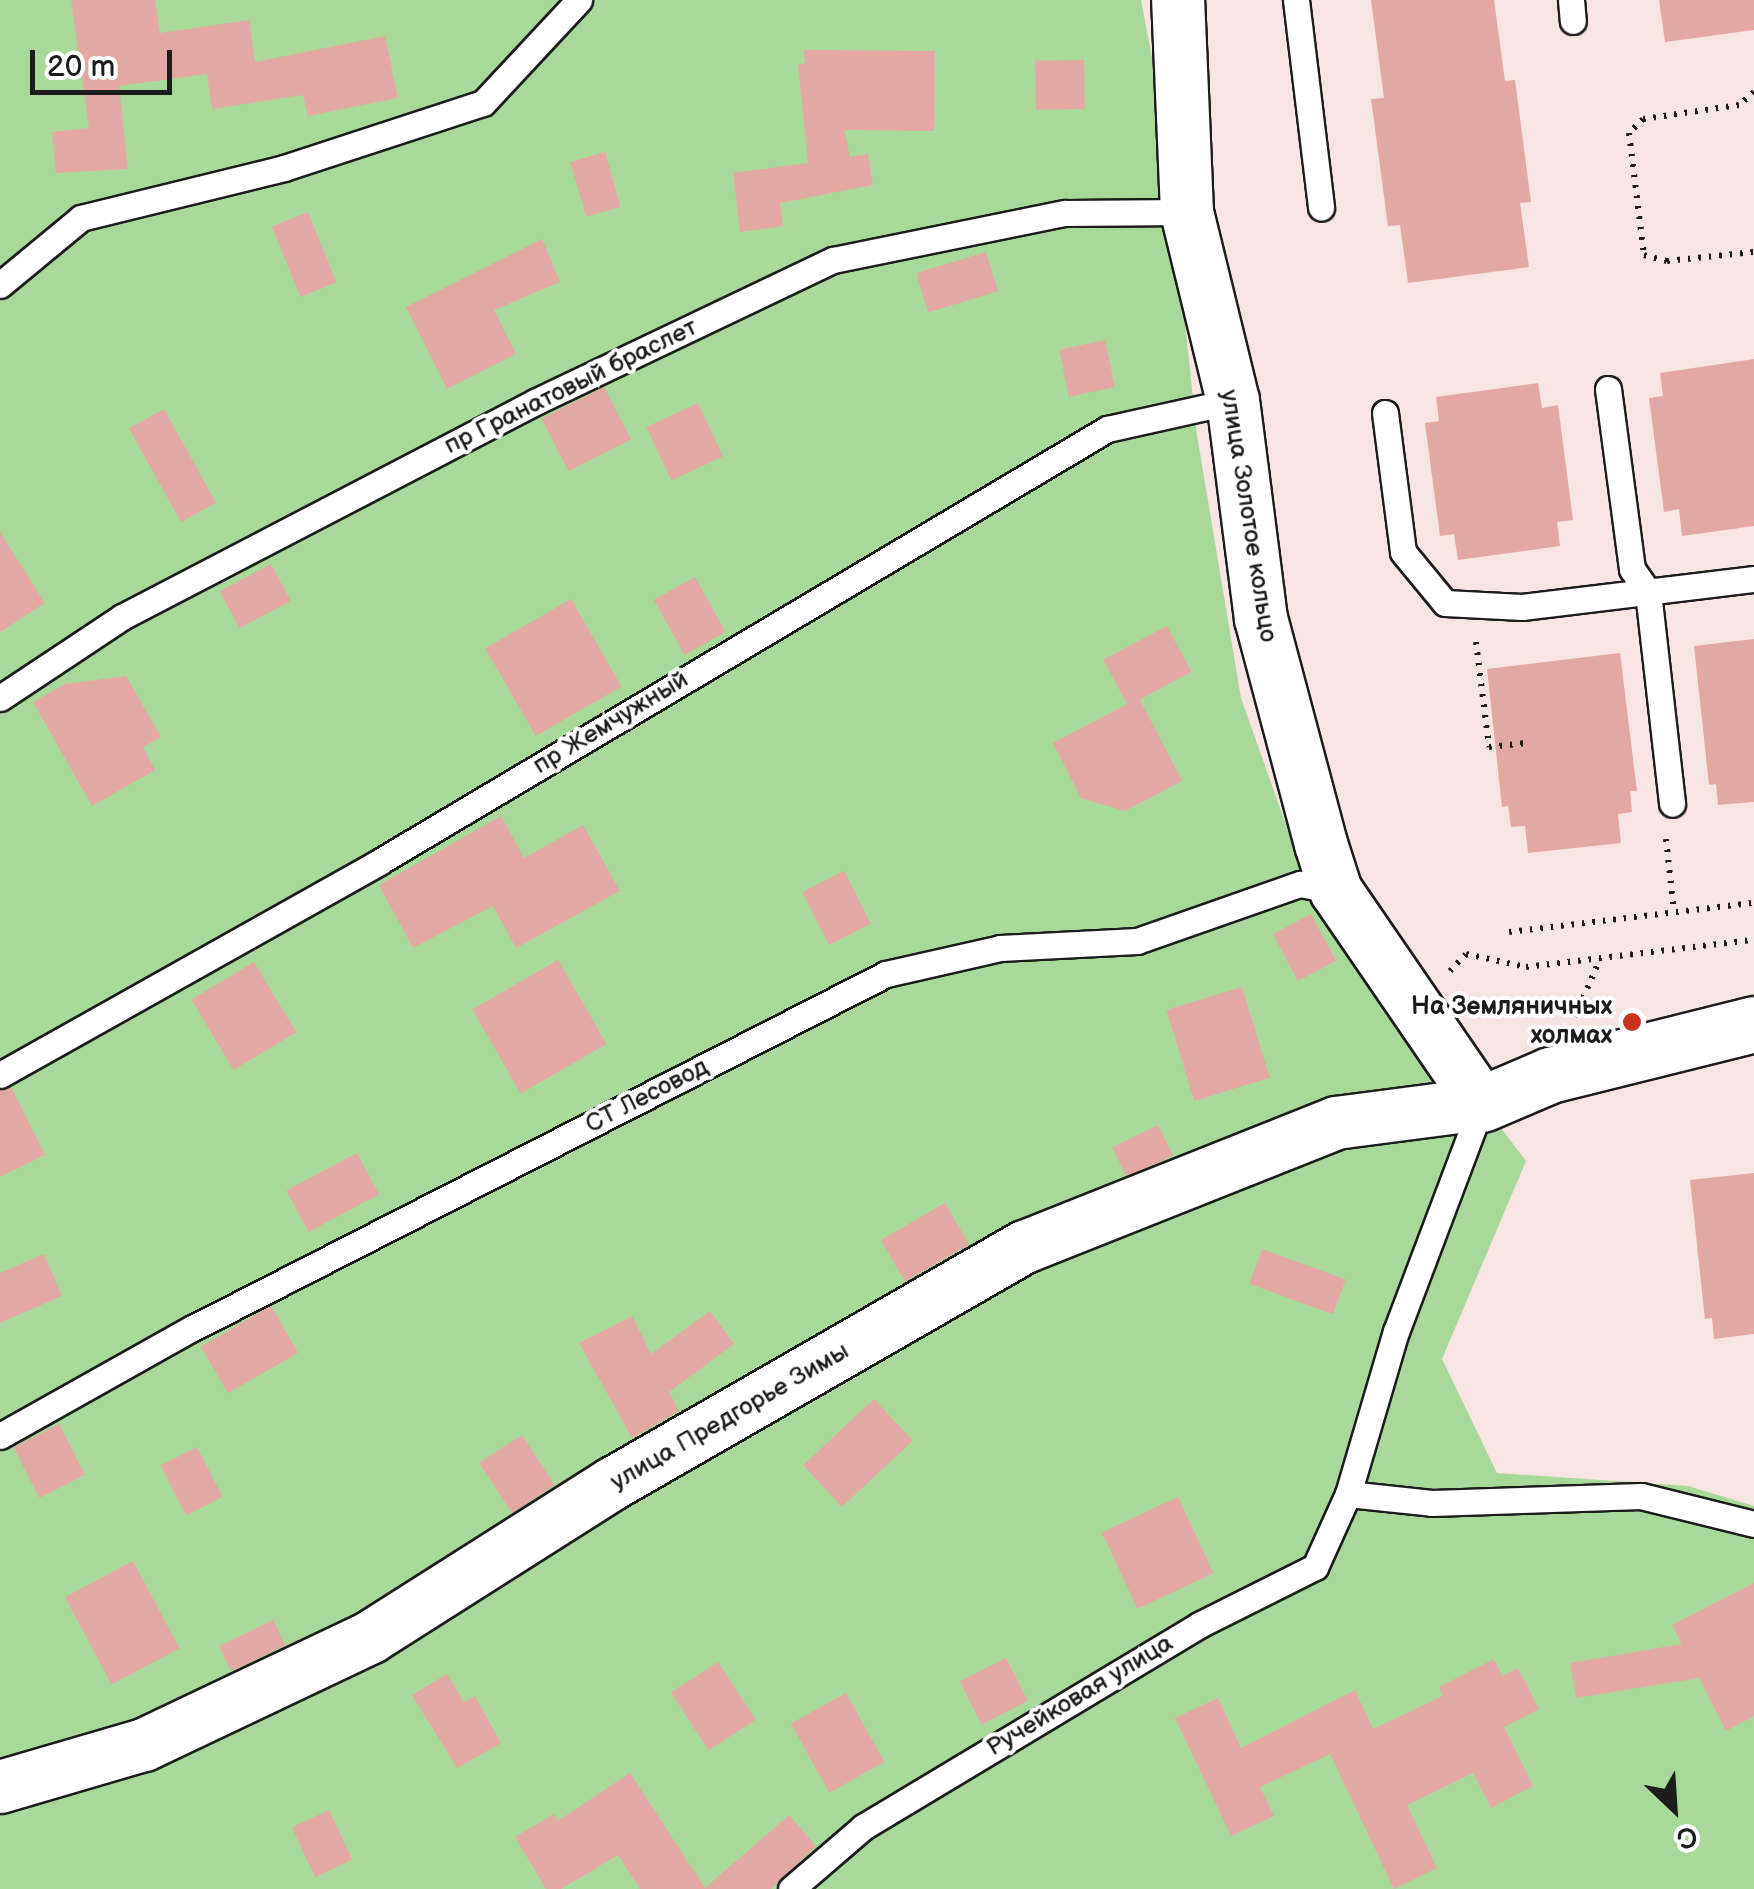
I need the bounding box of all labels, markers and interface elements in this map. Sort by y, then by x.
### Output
scale bar [35,30,178,92]
text: 20 m [47,49,115,85]
street label: пр Гранатовый браслет [440,313,702,461]
street label: улица Золотое кольцо [1213,388,1283,644]
street label: пр Жемчужный [528,665,694,781]
place label: На Земляничных холмах [1411,993,1612,1052]
marker: На Земляничных холмах [1621,1011,1643,1033]
street label: СТ Лесовод [581,1052,713,1140]
street label: улица Предгорье Зимы [605,1336,855,1498]
street label: Ручейковая улица [981,1629,1179,1763]
north arrow [1624,1759,1724,1859]
text: С [1671,1818,1703,1856]

